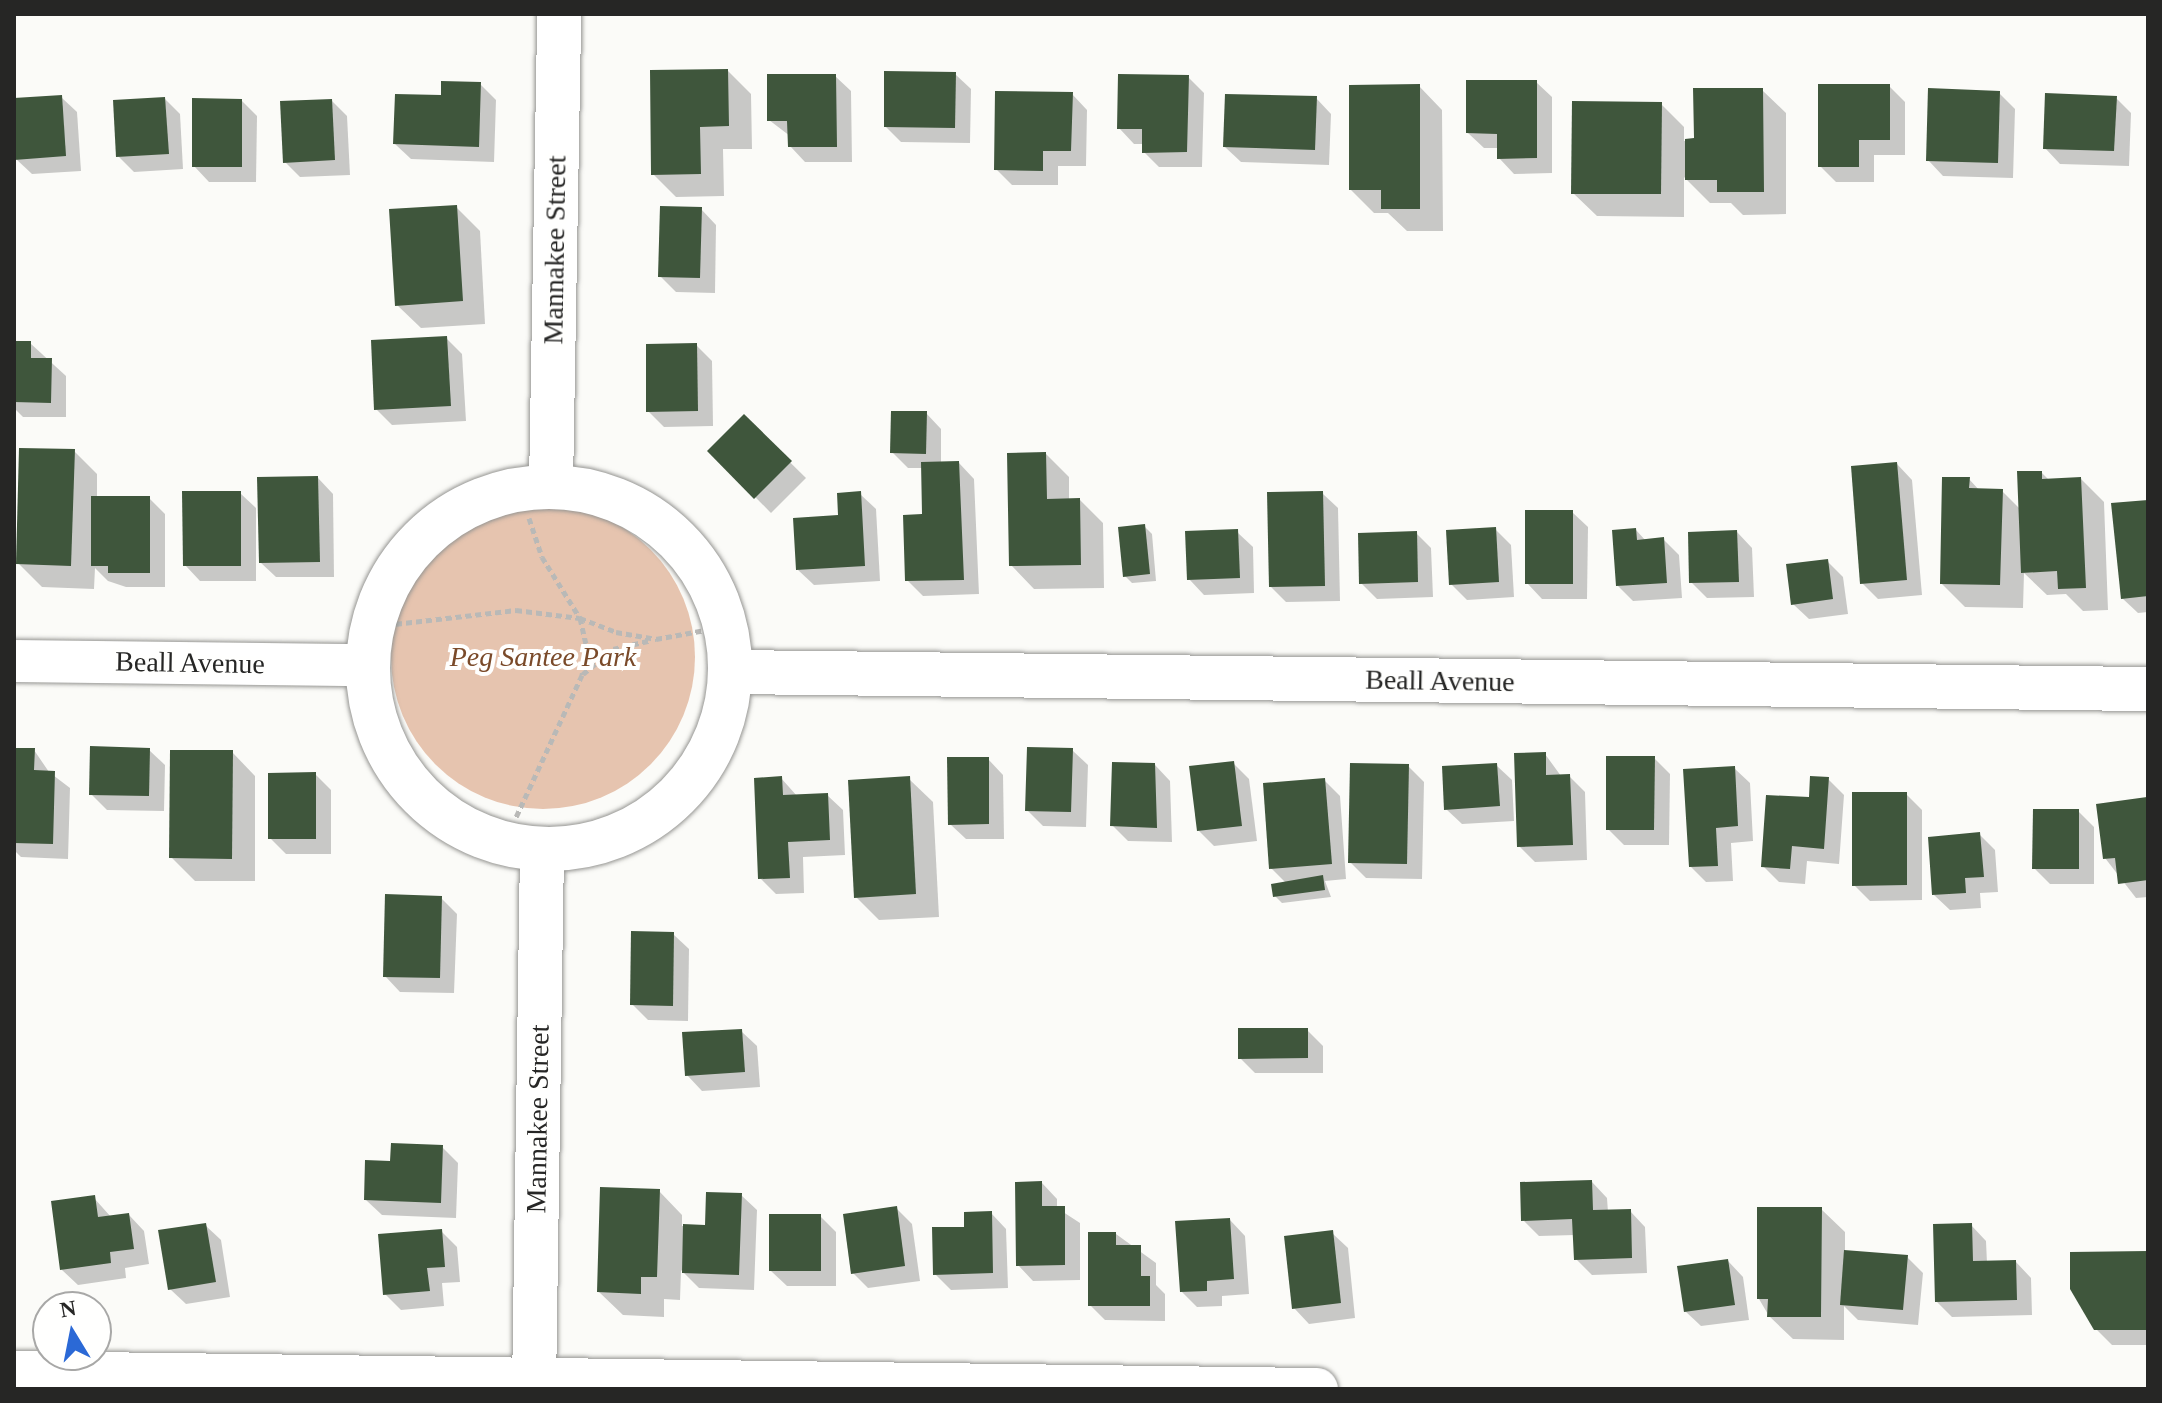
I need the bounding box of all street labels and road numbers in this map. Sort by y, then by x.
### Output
street label: Mannakee Street [537,155,573,345]
street label: Beall Avenue [114,645,266,681]
street label: Beall Avenue [1364,663,1516,699]
street label: Mannakee Street [520,1024,556,1214]

